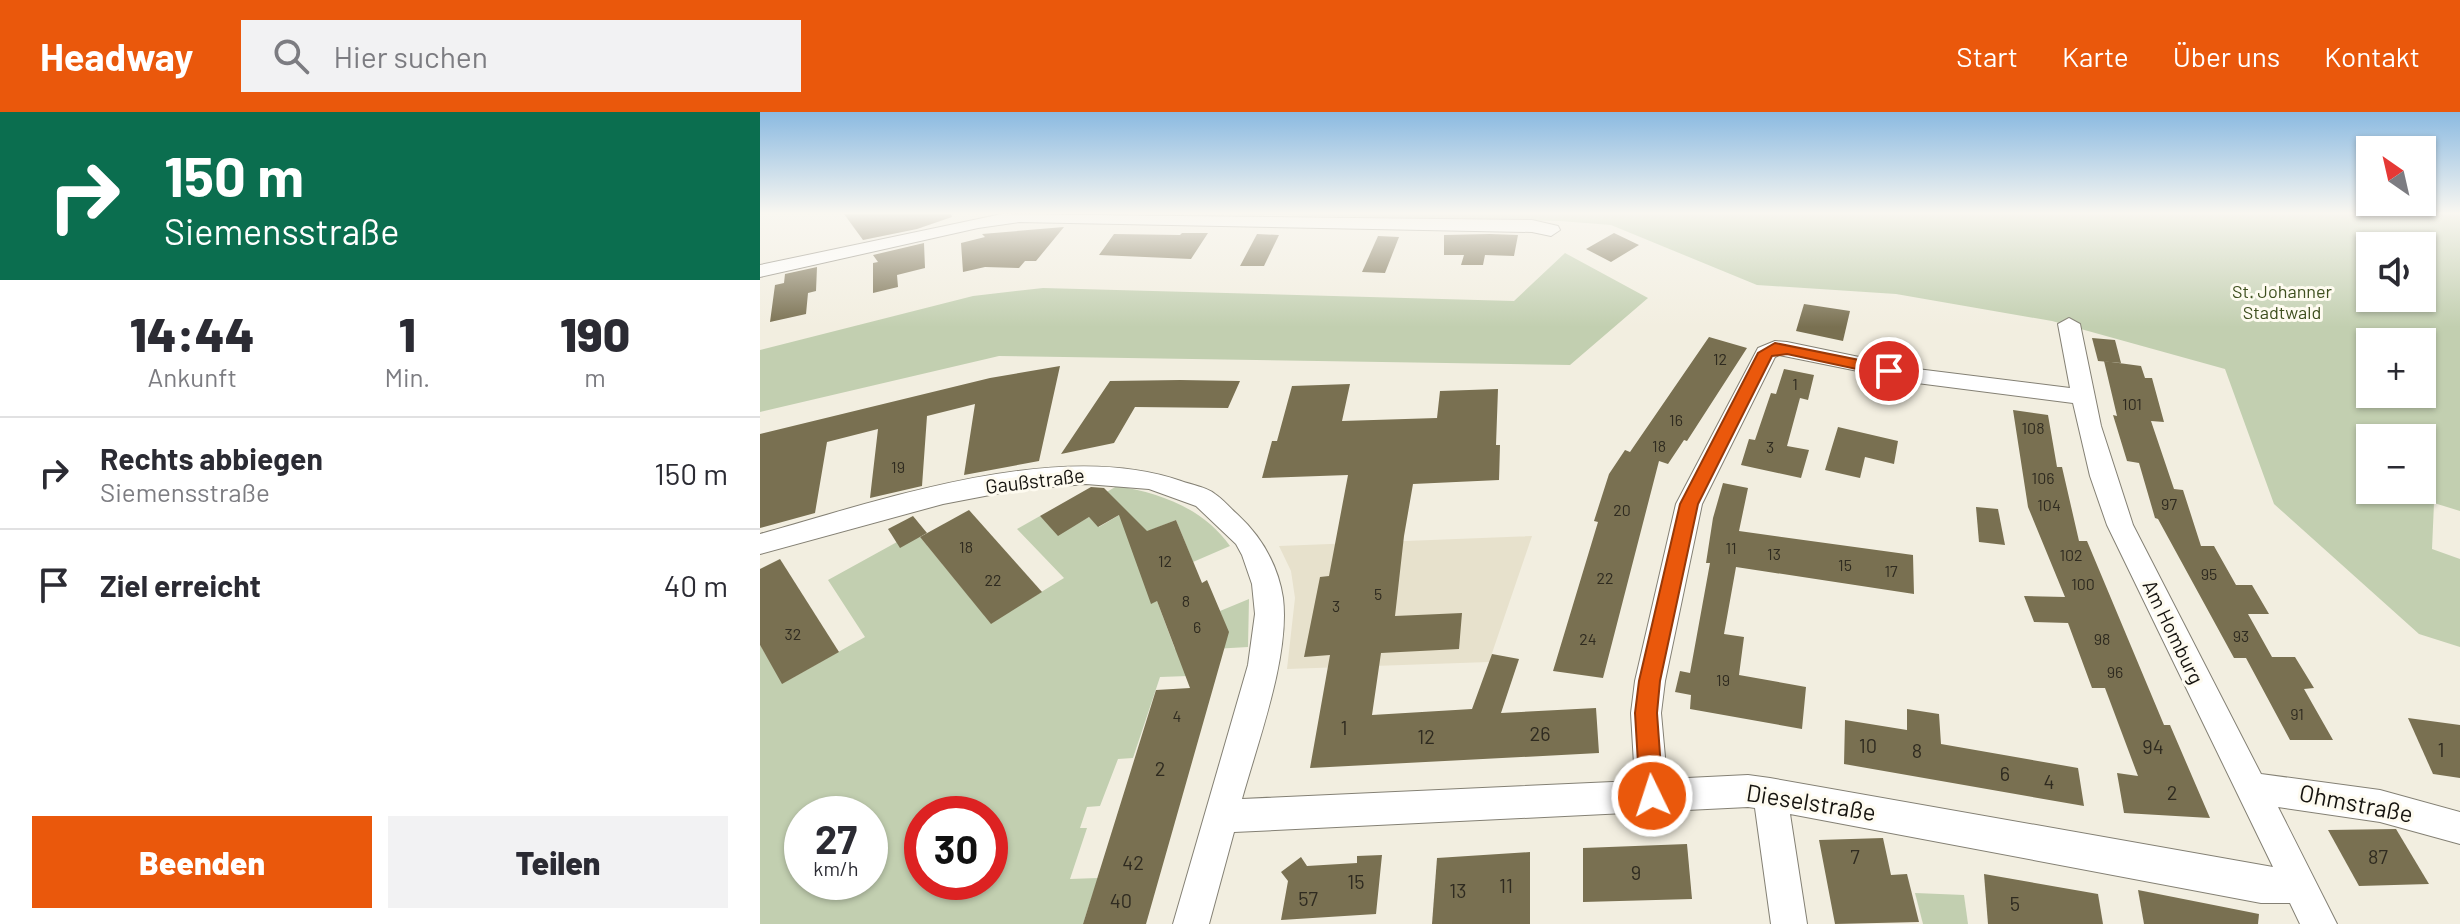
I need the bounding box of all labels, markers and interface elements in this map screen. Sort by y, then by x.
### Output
search box [241,20,801,92]
text: Headway [40,33,193,79]
icon: search [269,34,313,78]
text: Hier suchen [333,38,488,74]
text: Start [1956,39,2018,73]
text: Karte [2062,39,2129,73]
text: Über uns [2173,39,2280,73]
text: Kontakt [2324,39,2420,73]
north arrow [2356,136,2436,216]
map controls [2356,136,2436,504]
text: 150 m [164,141,304,208]
icon: right [32,144,136,248]
text: Siemensstraße [164,209,399,252]
button: sound [2356,232,2436,312]
park label: St. Johanner Stadtwald [2232,280,2333,323]
text: 14:44 [130,304,255,362]
text: 1 [399,304,416,362]
text: 190 [560,304,630,362]
button: + [2356,328,2436,408]
pin [1855,337,1923,405]
house number: 12 [1713,349,1727,368]
icon: arrive [1867,349,1911,393]
text: Ankunft [147,361,237,392]
text: Min. [384,361,430,392]
text: m [584,361,606,392]
house number: 1 [1792,374,1798,393]
house number: 101 [2122,394,2142,413]
house number: 16 [1669,410,1683,429]
house number: 108 [2022,418,2044,437]
button: − [2356,424,2436,504]
house number: 18 [1652,436,1666,455]
house number: 3 [1766,437,1774,456]
text: Rechts abbiegen [100,440,323,476]
icon: right [32,451,76,495]
text: 150 m [654,455,728,491]
house number: 19 [891,457,905,476]
street label: Gaußstraße [984,462,1086,498]
house number: 106 [2032,468,2054,487]
text: Siemensstraße [100,476,270,507]
house number: 97 [2161,494,2177,513]
house number: 104 [2037,495,2061,514]
house number: 20 [1613,500,1631,519]
house number: 18 [959,537,973,556]
house number: 11 [1725,538,1737,557]
house number: 13 [1767,544,1781,563]
house number: 102 [2059,545,2083,564]
house number: 12 [1158,551,1172,570]
house number: 15 [1838,555,1852,574]
house number: 17 [1884,561,1898,580]
icon: arrive [32,563,76,607]
house number: 95 [2201,564,2217,583]
text: Ziel erreicht [100,567,261,603]
text: 40 m [664,567,728,603]
house number: 22 [1596,568,1614,587]
house number: 22 [984,570,1002,589]
house number: 100 [2071,574,2095,593]
street label: Am Homburg [2138,576,2209,687]
house number: 5 [1374,584,1382,603]
house number: 8 [1182,591,1190,610]
house number: 3 [1332,596,1340,615]
house number: 6 [1193,617,1201,636]
house number: 32 [785,624,801,643]
house number: 93 [2233,626,2249,645]
house number: 24 [1579,629,1597,648]
house number: 98 [2094,629,2110,648]
house number: 96 [2107,662,2123,681]
house number: 19 [1716,670,1730,689]
house number: 91 [2290,704,2304,723]
house number: 4 [1173,706,1181,725]
house number: 1 [1341,715,1348,739]
house number: 26 [1529,721,1551,745]
house number: 12 [1417,724,1435,748]
house number: 10 [1859,733,1877,757]
house number: 94 [2142,734,2164,758]
house number: 1 [2438,737,2445,761]
house number: 8 [1912,738,1922,762]
position arrow [1610,754,1694,838]
house number: 2 [1155,756,1165,780]
house number: 6 [2000,761,2010,785]
house number: 4 [2043,769,2055,793]
street label: Dieselstraße [1744,777,1878,826]
street label: Ohmstraße [2297,777,2416,828]
house number: 2 [2167,780,2177,804]
speed limit sign: 30 [904,796,1008,900]
text: 27 [815,814,857,862]
button: Beenden [32,816,372,908]
button: Teilen [388,816,728,908]
house number: 7 [1850,844,1860,868]
house number: 87 [2368,844,2388,868]
house number: 42 [1122,850,1144,874]
text: km/h [813,856,859,880]
house number: 9 [1631,860,1641,884]
house number: 15 [1347,869,1365,893]
house number: 11 [1499,873,1513,897]
house number: 13 [1449,878,1467,902]
house number: 57 [1298,886,1318,910]
house number: 40 [1110,888,1132,912]
house number: 5 [2010,891,2020,915]

